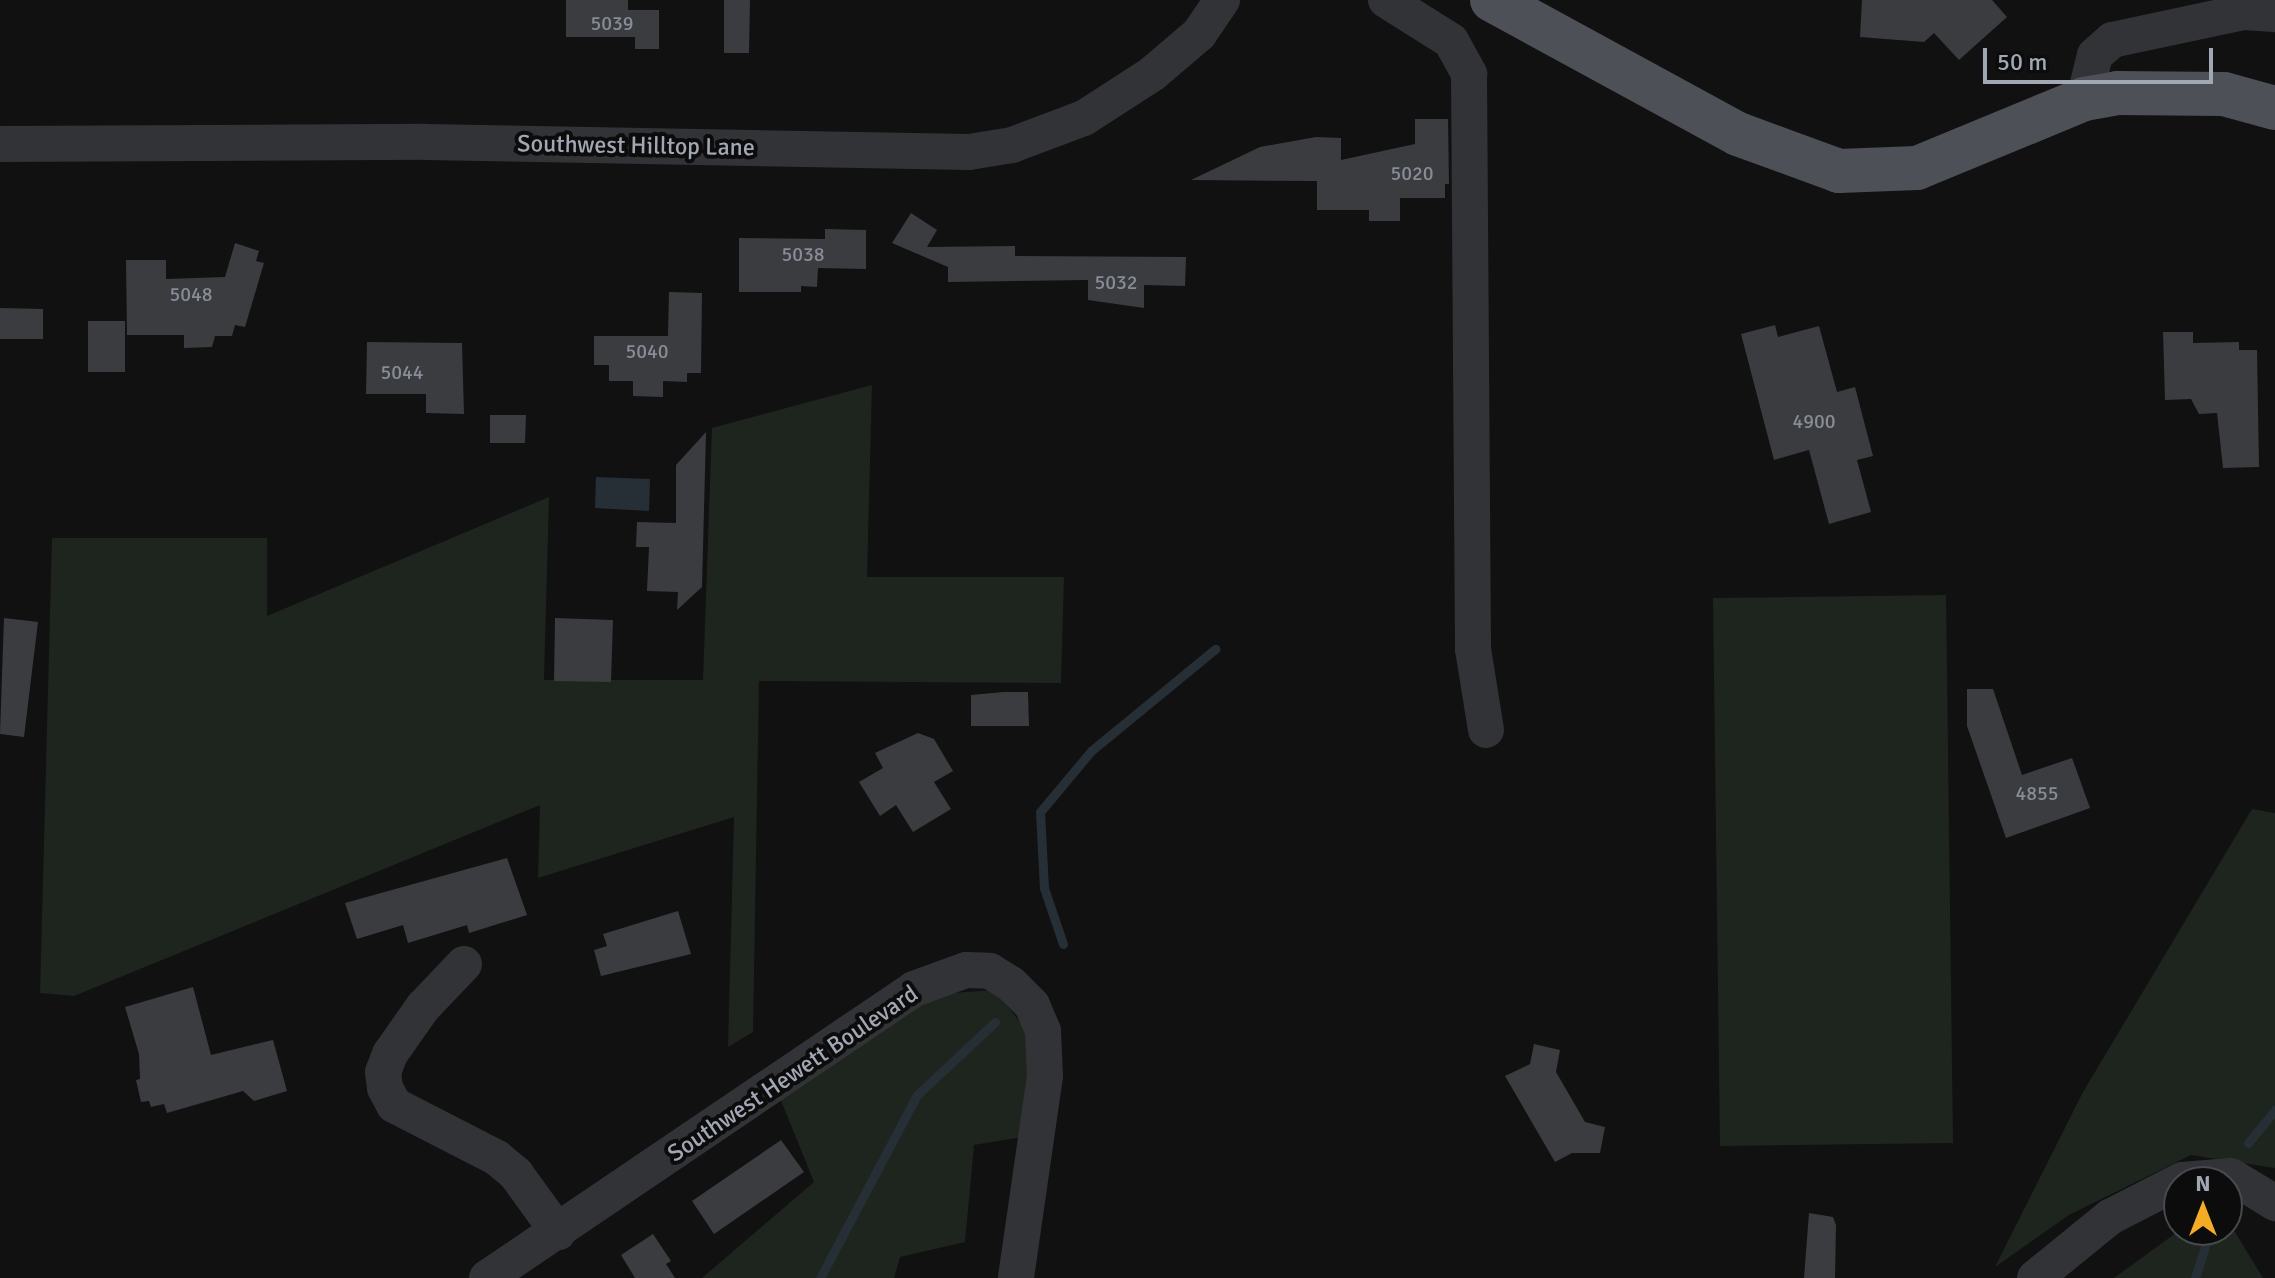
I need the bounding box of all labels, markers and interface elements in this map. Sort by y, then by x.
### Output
house number: 5039 [590,11,634,35]
scale bar [1987,32,2217,82]
text: 50 m [1997,47,2047,77]
street label: Southwest Hilltop Lane [517,130,755,162]
house number: 5020 [1390,161,1434,185]
house number: 5038 [781,242,825,266]
house number: 5032 [1094,270,1138,294]
house number: 5048 [169,282,213,306]
house number: 5040 [625,339,669,363]
house number: 5044 [380,360,424,384]
house number: 4900 [1792,409,1836,433]
house number: 4855 [2015,781,2059,805]
street label: Southwest Hewett Boulevard [663,979,923,1169]
north arrow [2163,1166,2243,1246]
text: N [2195,1170,2211,1197]

